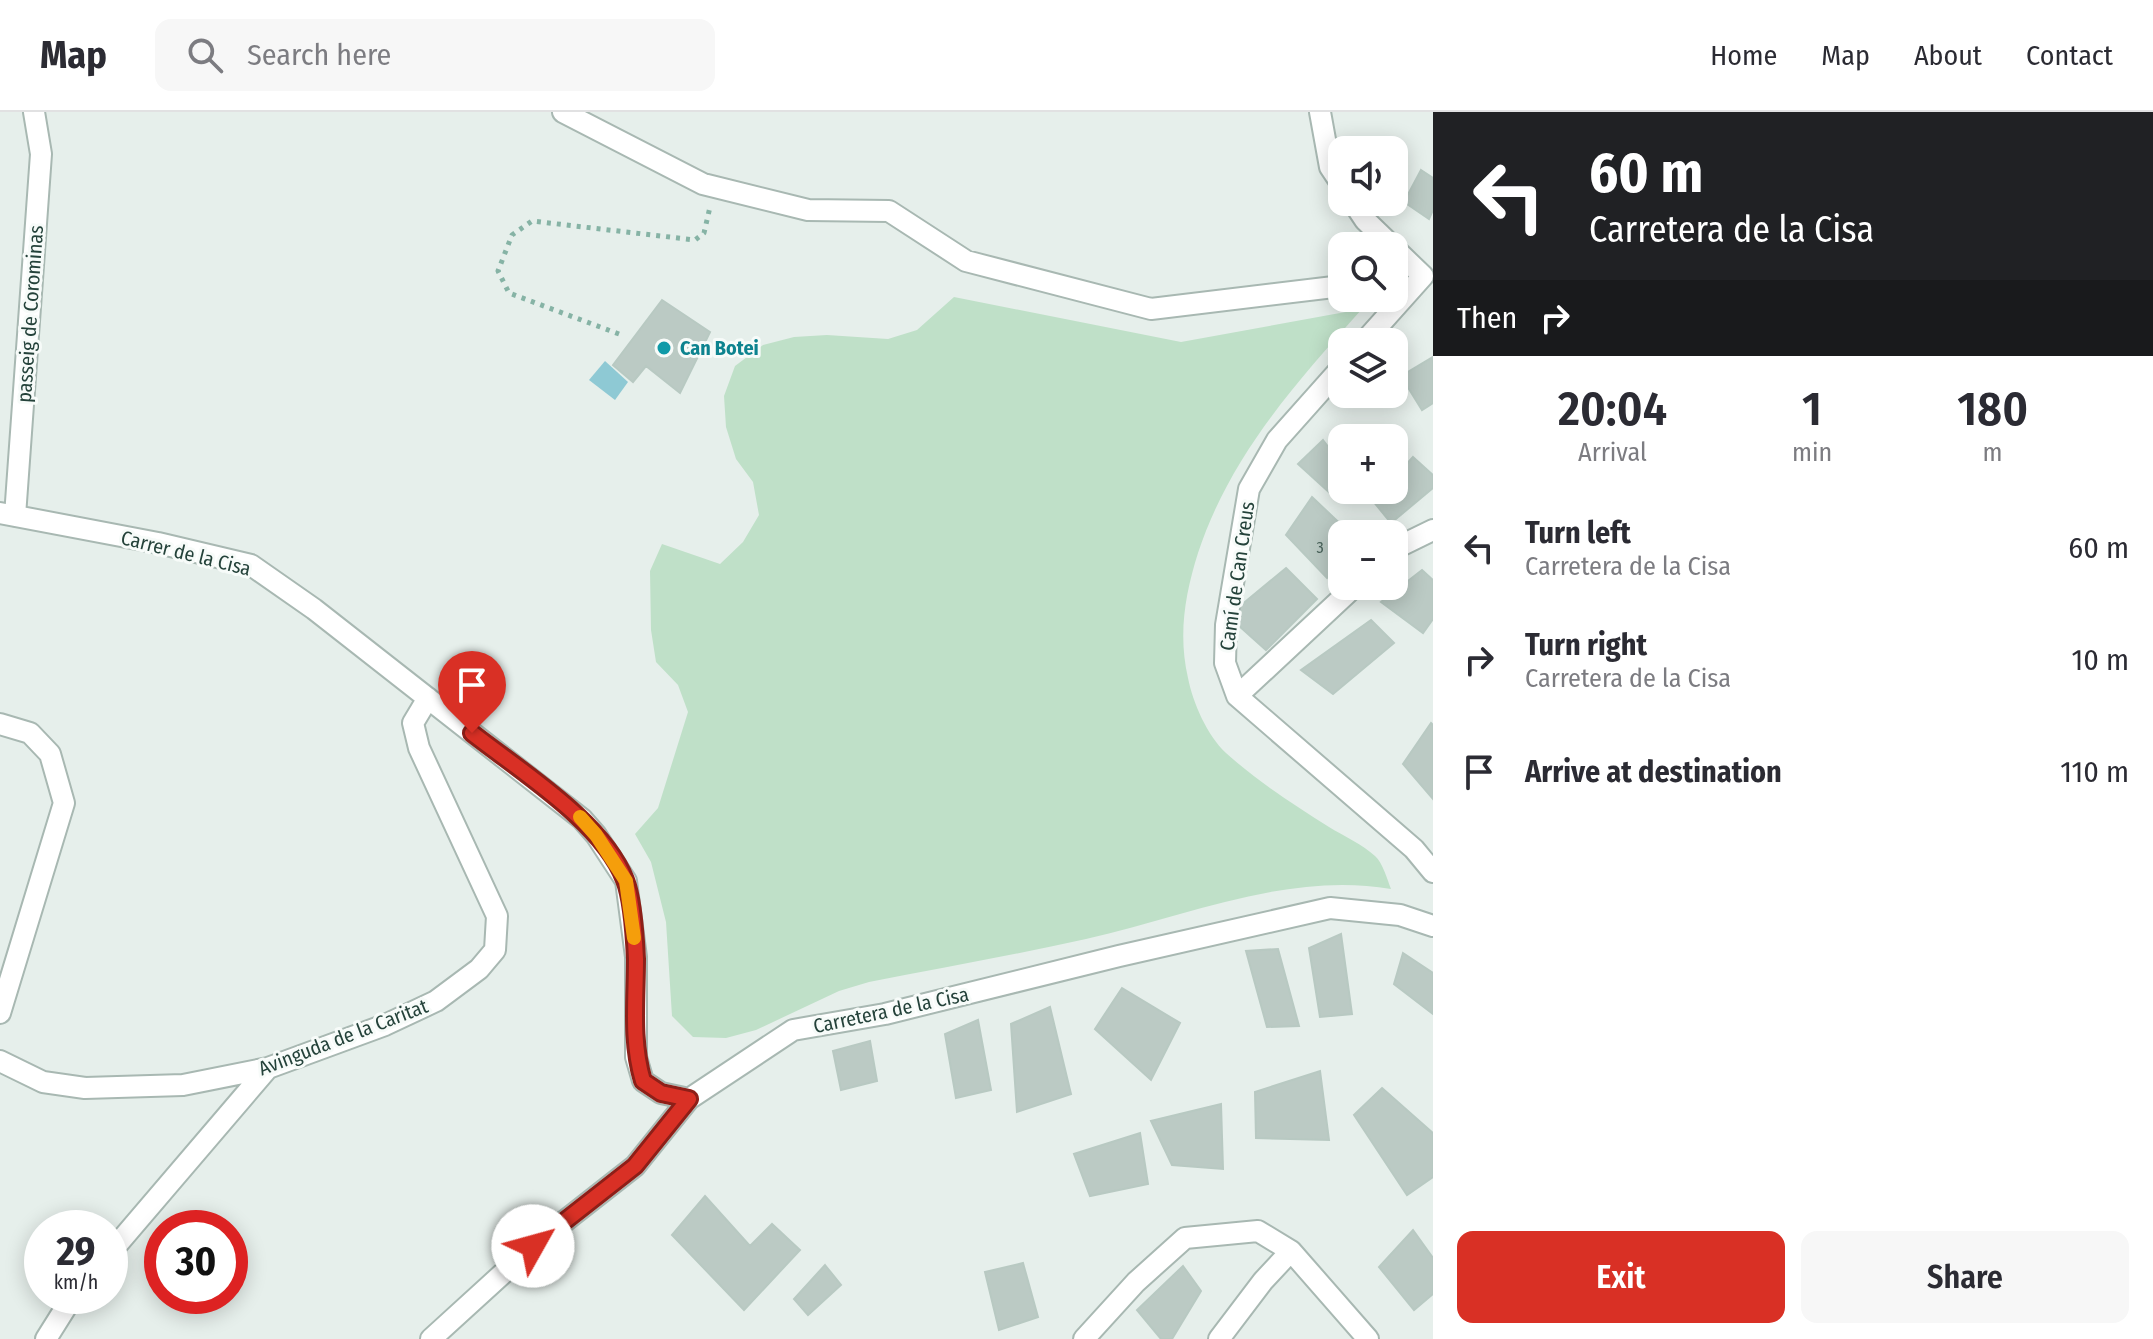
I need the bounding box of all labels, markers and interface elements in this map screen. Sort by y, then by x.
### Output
search box [155,19,715,91]
text: Map [40,32,107,78]
icon: search [183,33,227,77]
text: Search here [247,37,391,73]
text: Home [1710,39,1777,72]
text: Map [1821,39,1870,72]
text: About [1914,39,1982,72]
text: Contact [2026,39,2113,72]
map controls [1328,136,1408,600]
button: sound [1328,136,1408,216]
text: 60 m [1589,140,1703,207]
icon: left [1457,144,1561,248]
text: Carretera de la Cisa [1589,208,1874,252]
street label: passeig de Corominas [12,225,48,403]
button: search [1328,232,1408,312]
icon: right [1533,296,1577,340]
text: Then [1457,300,1517,336]
button: layers [1328,328,1408,408]
place label: Can Botei [680,336,759,360]
marker: Can Botei [655,339,673,357]
text: 20:04 [1558,380,1667,438]
text: 1 [1802,380,1822,438]
text: 180 [1957,380,2028,438]
button: + [1328,424,1408,504]
text: Arrival [1578,437,1647,468]
text: min [1792,437,1832,468]
text: m [1983,437,2003,468]
street label: Camí de Can Creus [1215,500,1259,652]
text: Turn left [1525,515,1631,551]
button: − [1328,520,1408,600]
street label: Carrer de la Cisa [119,525,253,581]
icon: left [1457,526,1501,570]
text: 60 m [2068,530,2129,566]
house number: 3 [1316,538,1324,557]
text: Carretera de la Cisa [1525,551,1731,582]
text: Turn right [1525,627,1647,663]
icon: right [1457,638,1501,682]
text: 10 m [2072,642,2129,678]
pin [438,651,506,733]
icon: arrive [450,663,494,707]
text: Carretera de la Cisa [1525,663,1731,694]
icon: arrive [1457,750,1501,794]
text: Arrive at destination [1525,754,1782,790]
text: 110 m [2060,754,2129,790]
street label: Carretera de la Cisa [811,982,971,1038]
street label: Avinguda de la Caritat [255,993,431,1080]
position arrow [491,1204,575,1288]
speed limit sign: 30 [144,1210,248,1314]
text: 29 [56,1228,95,1276]
button: Exit [1457,1231,1785,1323]
button: Share [1801,1231,2129,1323]
text: km/h [54,1270,98,1294]

